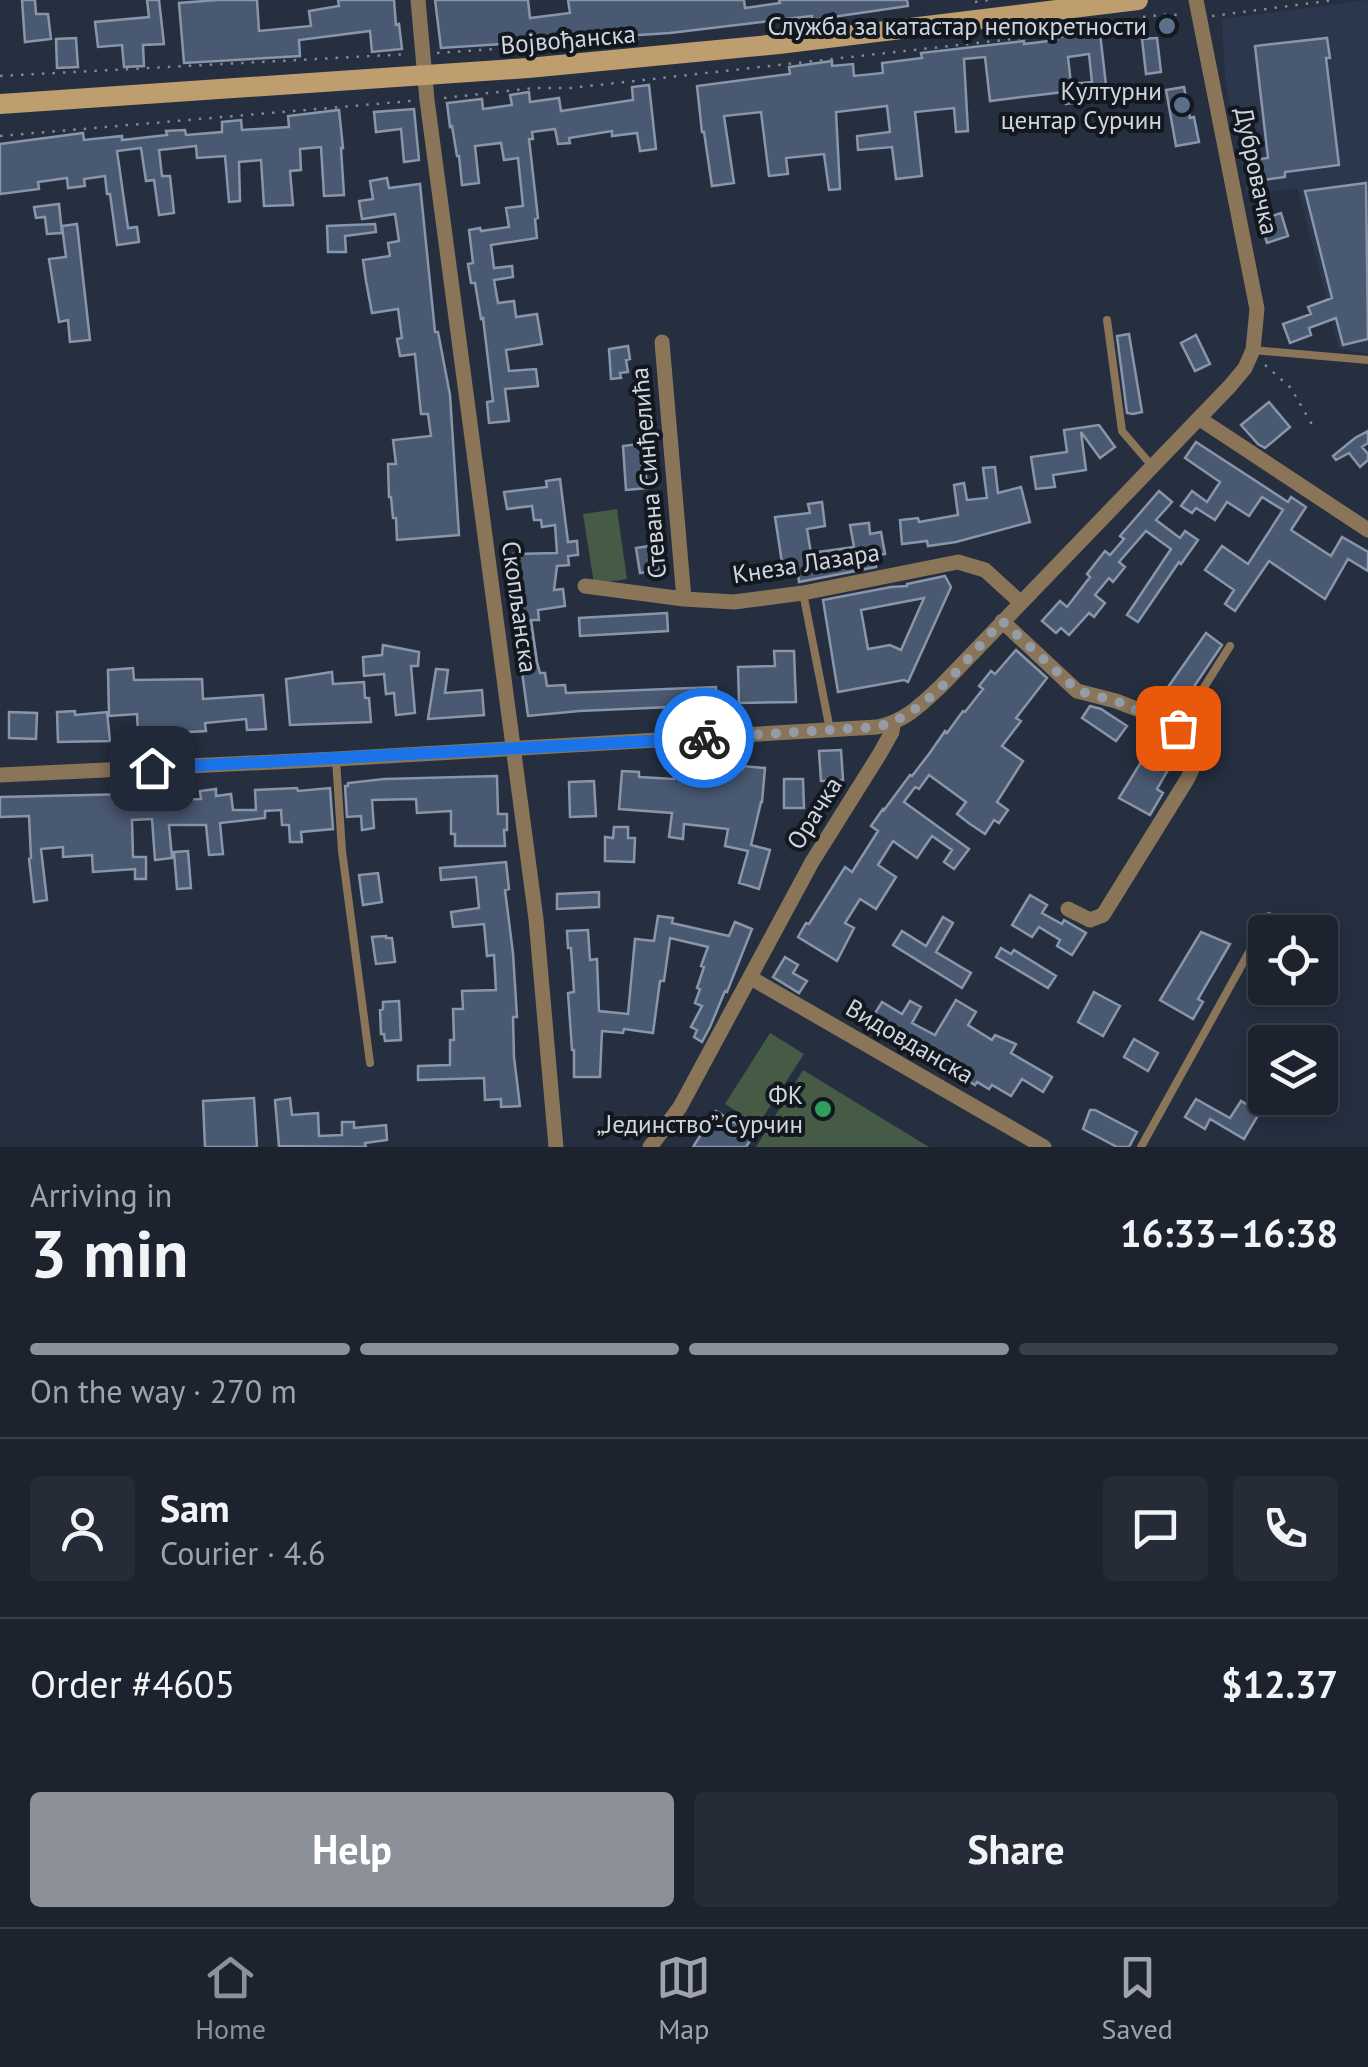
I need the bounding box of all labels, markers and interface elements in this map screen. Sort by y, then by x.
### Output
place label: Служба за катастар непокретности [768,10,1147,42]
marker: Служба за катастар непокретности [1156,15,1178,37]
street label: Војвођанска [499,17,637,61]
place label: Културни центар Сурчин [1001,75,1162,136]
marker: Културни центар Сурчин [1171,94,1193,116]
street label: Дубровачка [1228,104,1286,238]
street label: Стевана Синђелића [623,366,673,580]
street label: Кнеза Лазара [730,536,882,590]
street label: Скопљанска [495,539,545,675]
pin [1136,686,1221,771]
courier [654,688,754,788]
icon: bag [1151,701,1206,756]
icon: bike [677,711,732,766]
pin [110,726,195,811]
icon: home [125,741,180,796]
street label: Орачка [779,771,849,855]
map controls [1248,915,1338,1115]
button: locate [1248,915,1338,1005]
street label: Видовданска [840,991,980,1091]
button: layers [1248,1025,1338,1115]
place label: ФК „Јединство”-Сурчин [597,1079,803,1140]
marker: ФК „Јединство”-Сурчин [812,1098,834,1120]
text: Arriving in [30,1174,172,1216]
text: 16:33–16:38 [1120,1208,1338,1257]
text: 3 min [30,1211,189,1295]
text: On the way · 270 m [30,1370,297,1412]
button: person [30,1476,135,1581]
button: chat [1103,1476,1208,1581]
button: phone [1233,1476,1338,1581]
text: Sam [160,1483,230,1532]
text: Courier · 4.6 [160,1532,326,1574]
text: Order #4605 [30,1659,235,1708]
text: $12.37 [1221,1659,1338,1708]
button: Help [30,1792,674,1907]
button: Share [694,1792,1338,1907]
tab: Home [195,1950,266,2047]
tab: Map [656,1950,711,2047]
tab: Saved [1102,1950,1173,2047]

